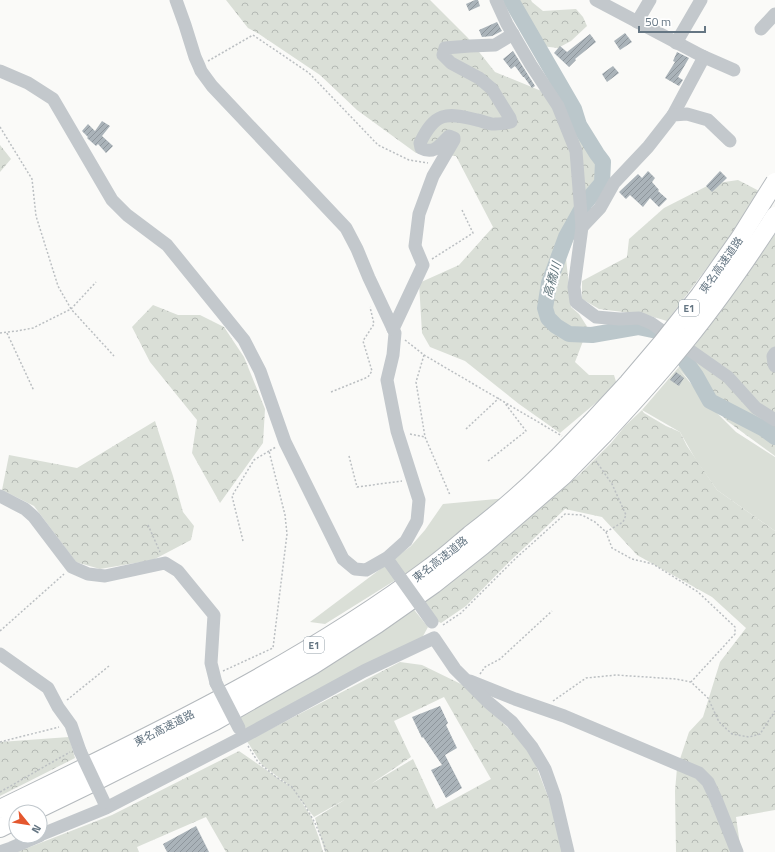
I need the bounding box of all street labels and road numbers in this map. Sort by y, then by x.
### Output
street label: 東名高速道路 [696,233,746,297]
road number: E1 [679,300,699,316]
street label: 東名高速道路 [409,532,471,586]
road number: E1 [304,637,324,653]
street label: 東名高速道路 [131,706,197,750]

